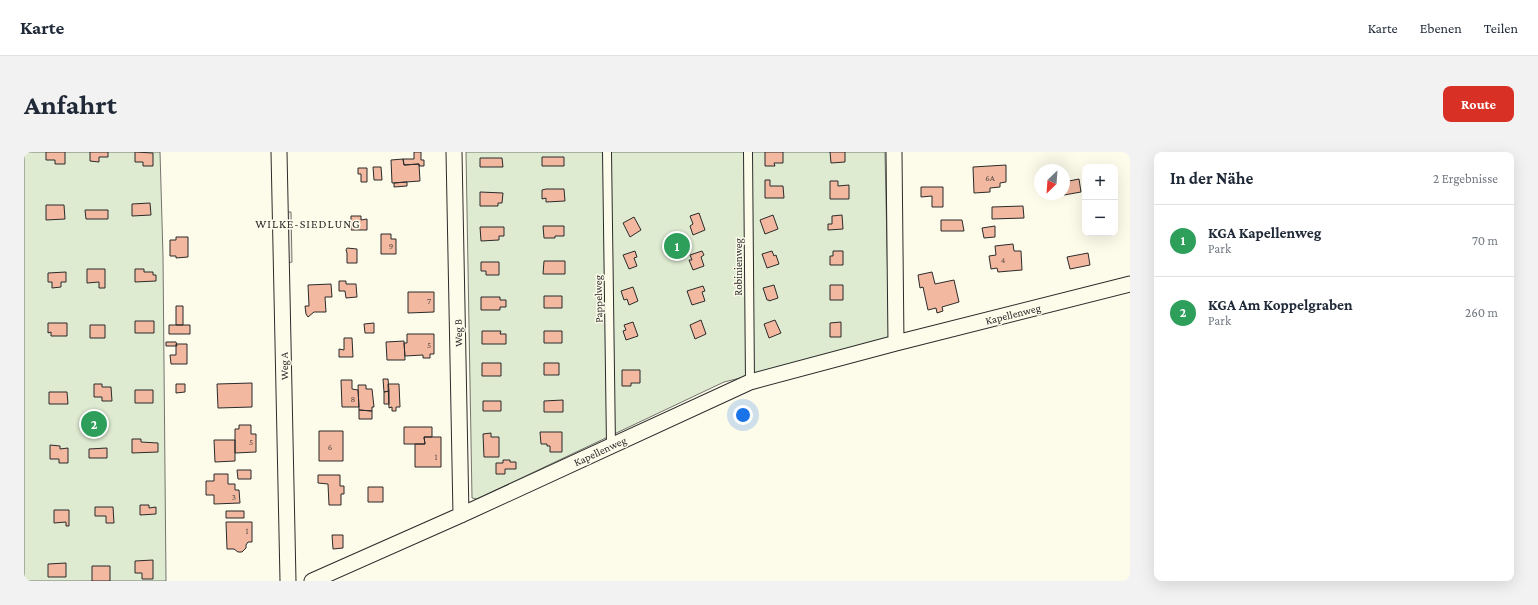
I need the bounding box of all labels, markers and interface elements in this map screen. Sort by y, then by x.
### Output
text: Karte [20,17,64,38]
text: Karte [1368,20,1398,36]
text: Ebenen [1420,20,1462,36]
text: Teilen [1484,20,1518,36]
button: Route [1443,86,1514,122]
text: Anfahrt [24,89,117,120]
north arrow [1034,164,1070,200]
map controls [1082,164,1118,236]
button: + [1082,164,1118,200]
text: In der Nähe [1170,169,1253,188]
text: 2 Ergebnisse [1433,171,1498,186]
house number: 6A [985,173,996,183]
button: − [1082,200,1118,236]
district label: WILKE-SIEDLUNG [255,217,361,231]
text: KGA Kapellenweg [1208,225,1321,241]
pin: 1 [664,231,690,261]
text: 1 [1181,233,1185,248]
text: 70 m [1472,233,1498,248]
street label: Robinienweg [732,238,745,296]
house number: 9 [389,241,394,251]
text: Park [1208,241,1231,256]
house number: 4 [1001,255,1006,265]
street label: Pappelweg [592,274,605,323]
house number: 7 [427,296,431,306]
text: KGA Am Koppelgraben [1208,297,1353,313]
street label: Kapellenweg [984,301,1043,328]
text: 2 [1180,305,1186,320]
text: 260 m [1465,305,1498,320]
text: Park [1208,313,1231,328]
street label: Weg B [452,319,465,347]
house number: 5 [427,340,431,350]
street label: Weg A [278,351,291,380]
house number: 8 [351,394,356,404]
your location [733,405,753,425]
pin: 2 [81,409,107,439]
street label: Kapellenweg [572,433,629,469]
house number: 5 [249,437,253,447]
house number: 6 [328,442,333,452]
house number: 1 [435,452,438,462]
house number: 3 [232,492,236,502]
house number: 1 [246,526,249,536]

